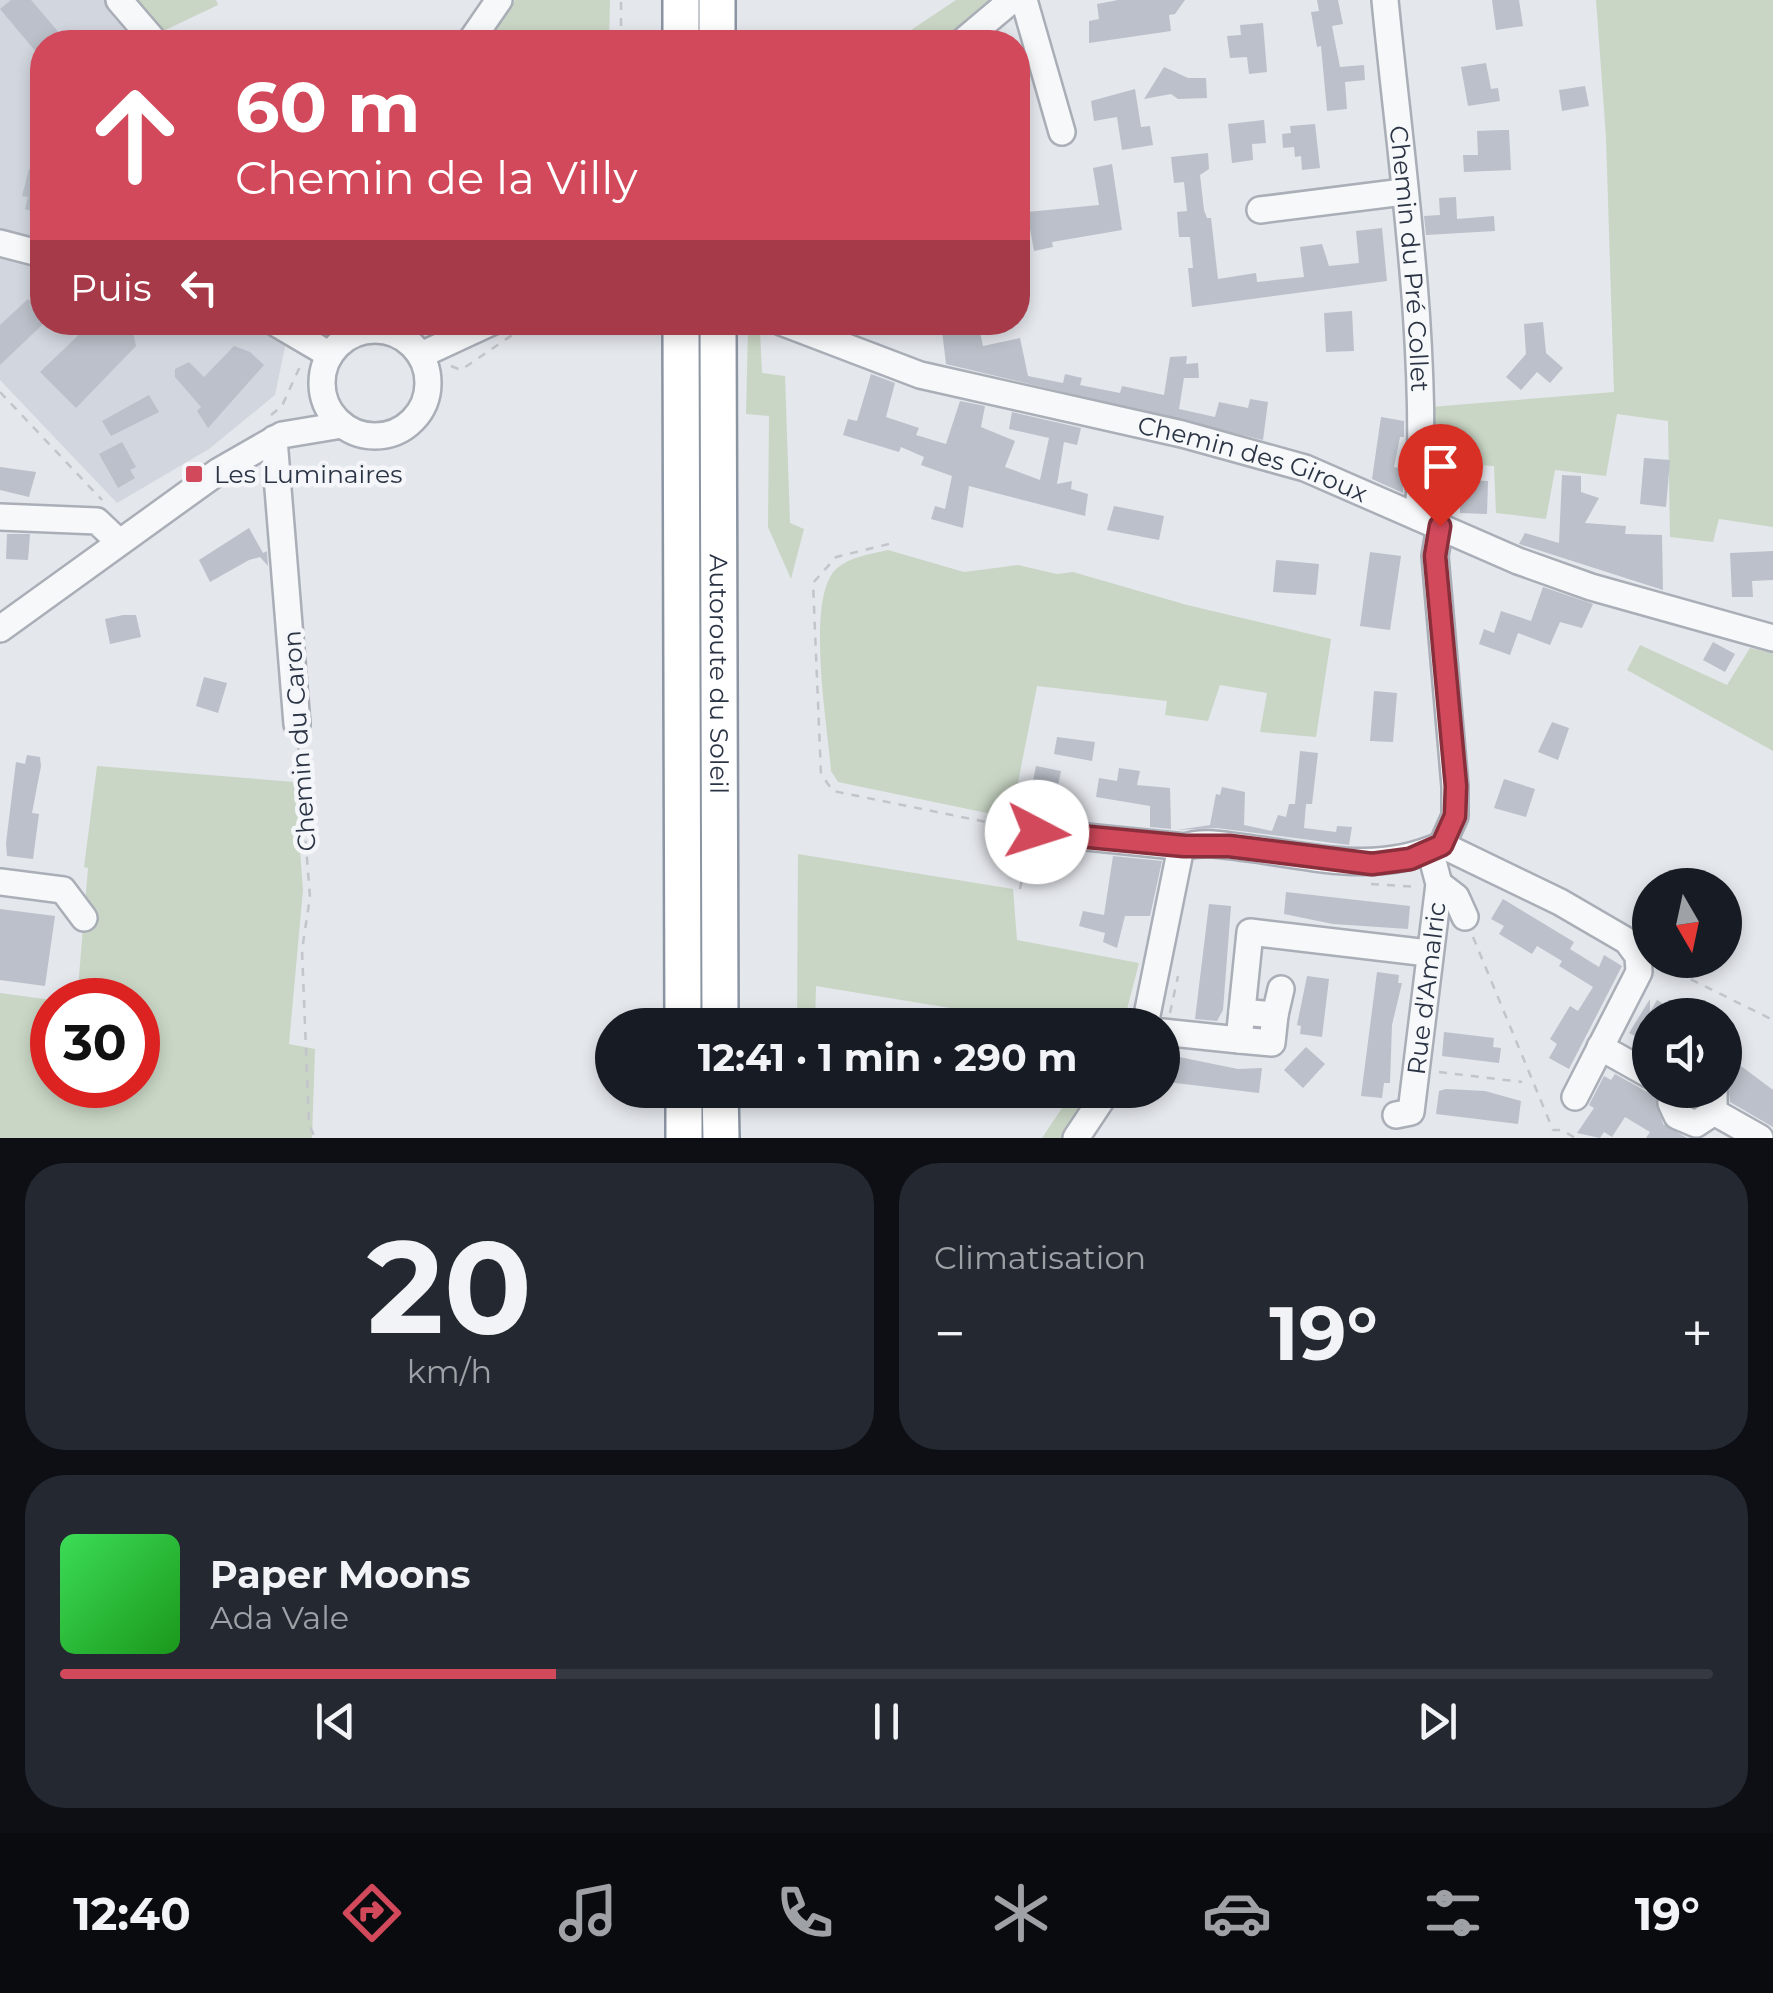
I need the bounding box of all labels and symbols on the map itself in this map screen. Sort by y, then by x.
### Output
street label: Chemin du Pré Collet [1384,124,1435,392]
street label: Chemin des Giroux [1135,410,1372,508]
pin [1398,424,1483,527]
place label: Les Luminaires [214,459,402,489]
marker: Les Luminaires [183,463,205,485]
street label: Autoroute du Soleil [704,554,734,794]
street label: Chemin du Caron [276,630,322,852]
position arrow [985,780,1089,884]
north arrow [1632,868,1742,978]
street label: Rue d'Amalric [1401,900,1452,1076]
speed limit sign: 30 [30,978,160,1108]

